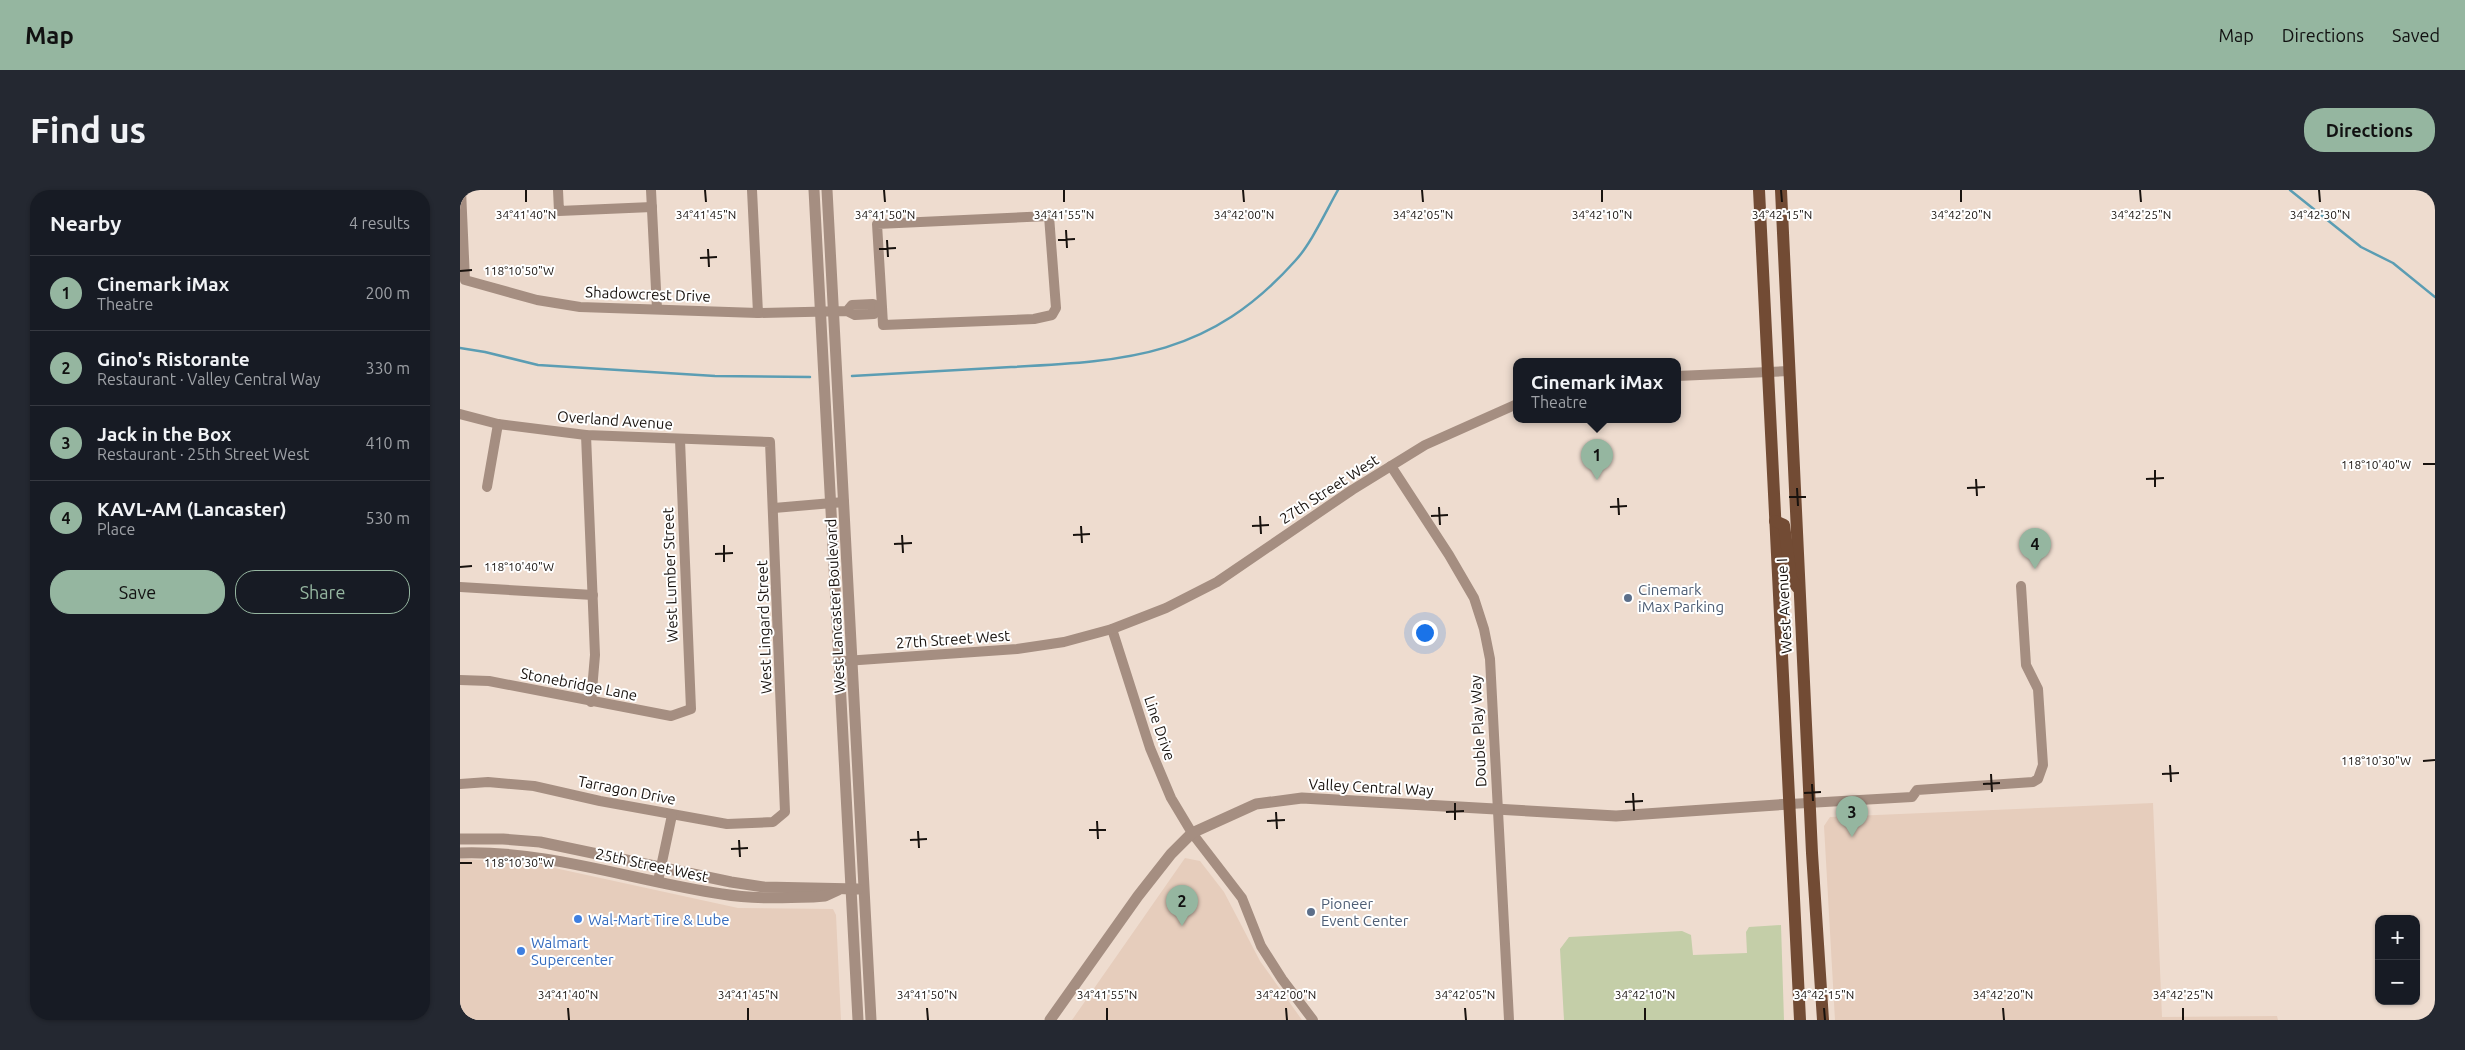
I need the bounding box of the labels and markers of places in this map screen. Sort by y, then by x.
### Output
pin: 1 [1581,439,1613,480]
pin: 4 [2019,528,2051,569]
place label: Cinemark iMax Parking [1638,581,1724,615]
marker: Cinemark iMax Parking [1622,592,1634,604]
pin: 3 [1836,796,1868,837]
pin: 2 [1166,885,1198,926]
place label: Pioneer Event Center [1321,895,1409,929]
marker: Pioneer Event Center [1305,906,1317,918]
place label: Wal-Mart Tire & Lube [588,911,730,928]
marker: Wal-Mart Tire & Lube [572,913,584,925]
place label: Walmart Supercenter [531,934,614,968]
marker: Walmart Supercenter [515,945,527,957]

